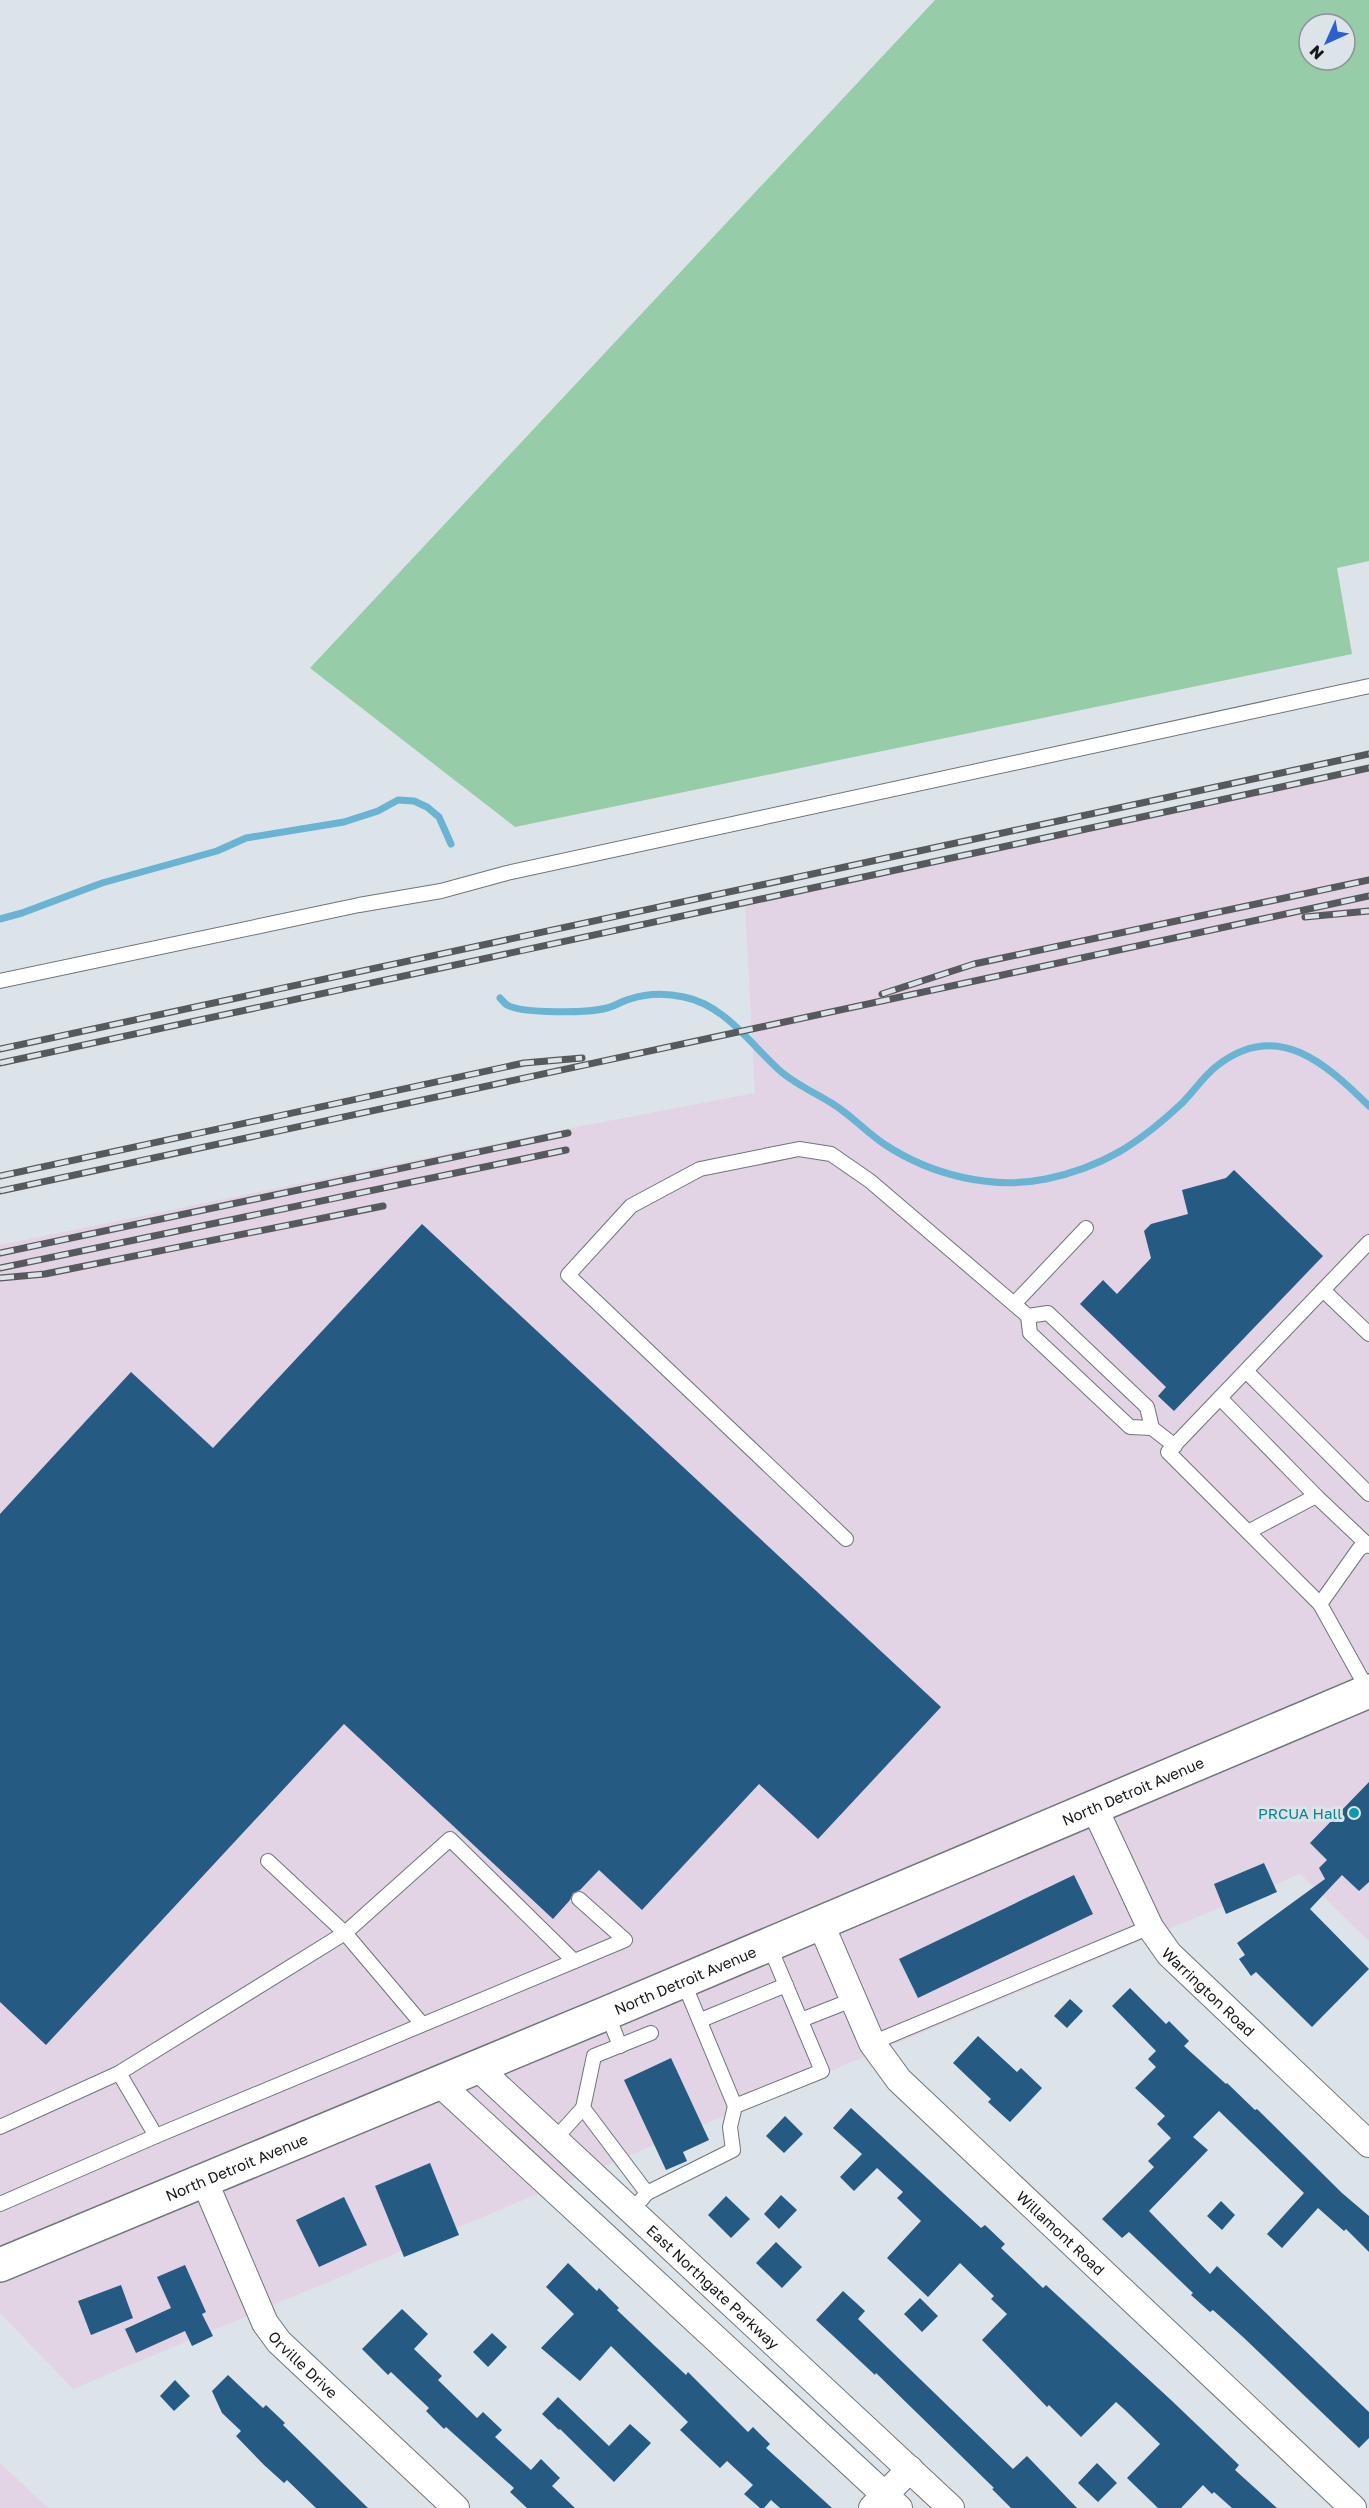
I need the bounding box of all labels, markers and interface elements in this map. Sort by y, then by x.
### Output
north arrow [1297,12,1357,72]
text: N [1305,41,1328,64]
street label: North Detroit Avenue [1059,1753,1207,1829]
place label: PRCUA Hall [1258,1804,1342,1822]
marker: PRCUA Hall [1347,1806,1361,1820]
street label: North Detroit Avenue [611,1942,759,2018]
street label: Warrington Road [1158,1943,1259,2040]
street label: North Detroit Avenue [163,2129,311,2204]
street label: Willamont Road [1013,2187,1109,2278]
street label: East Northgate Parkway [643,2221,784,2353]
street label: Orville Drive [265,2327,342,2402]

